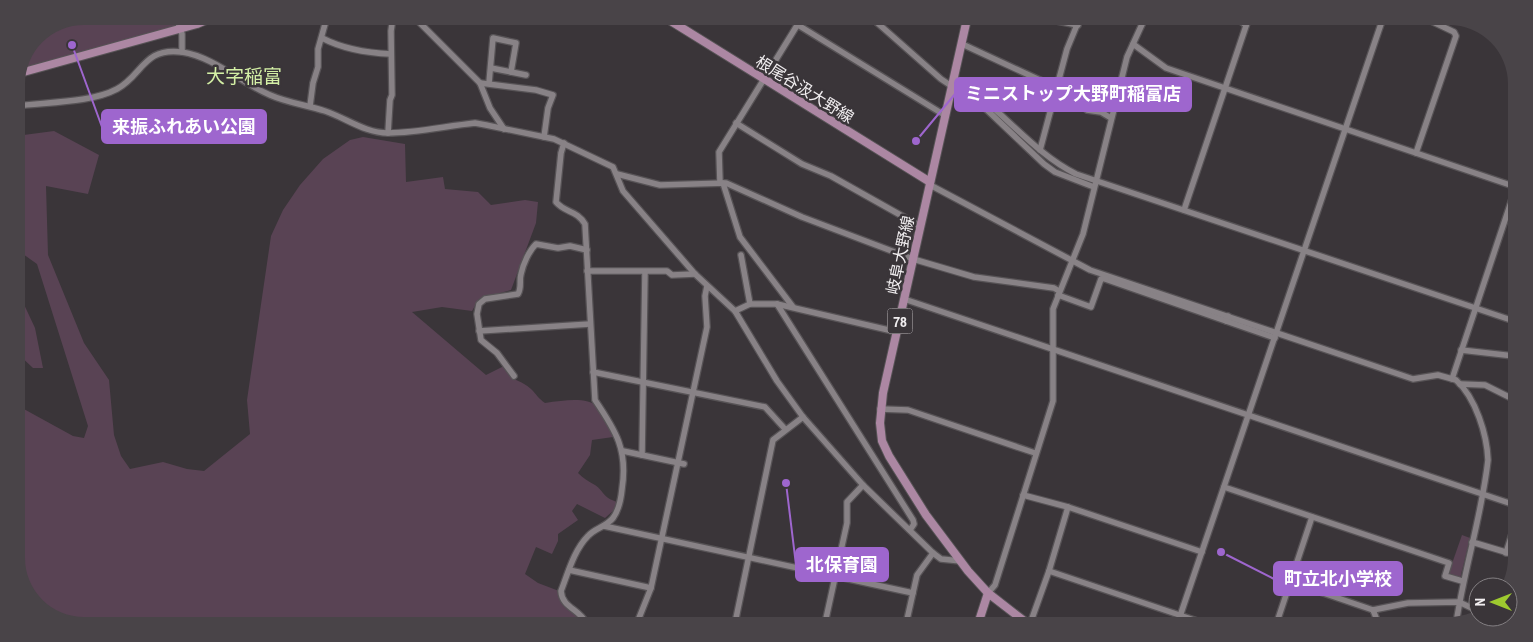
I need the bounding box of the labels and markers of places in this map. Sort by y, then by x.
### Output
callout: ミニストップ大野町稲富店 [955,78,1191,111]
callout: 来振ふれあい公園 [102,110,266,143]
callout: 北保育園 [796,548,888,581]
callout: 町立北小学校 [1274,562,1402,595]

